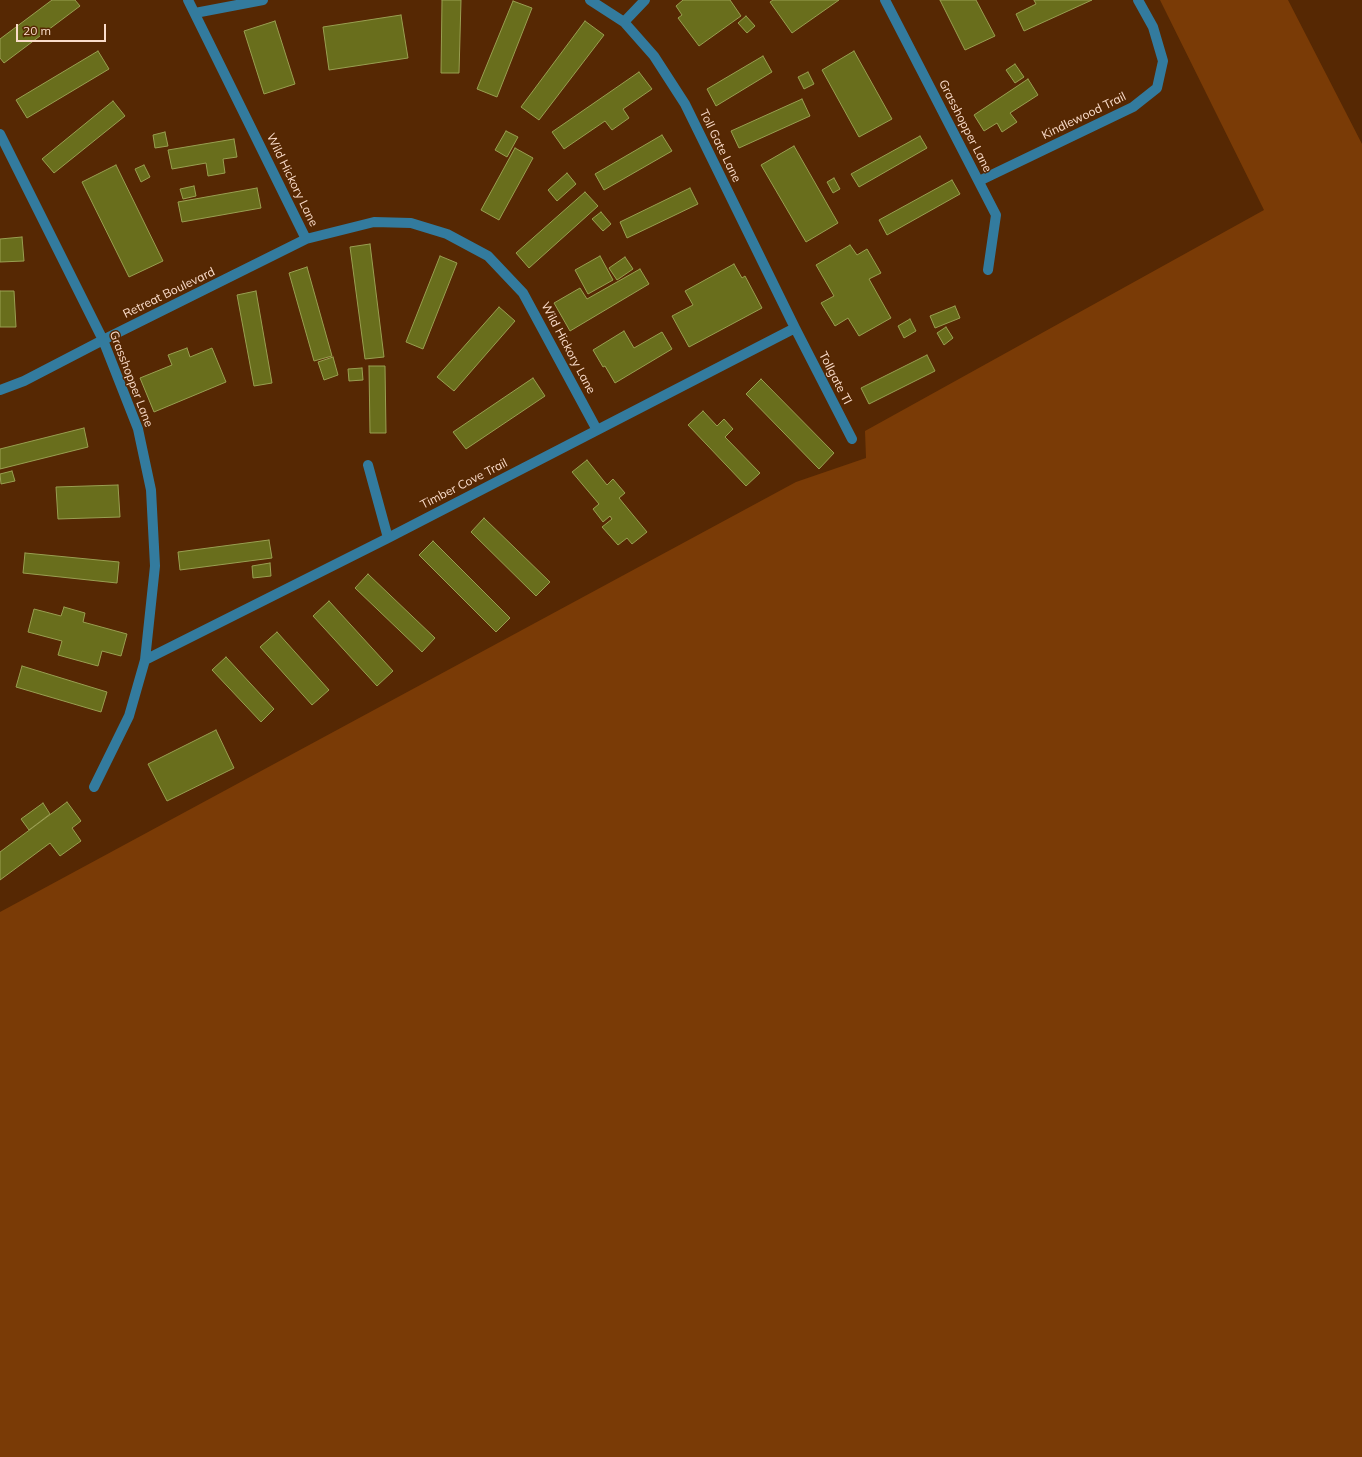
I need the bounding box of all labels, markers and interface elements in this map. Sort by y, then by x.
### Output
scale bar [18,16,108,42]
text: 20 m [23,23,51,38]
street label: Grasshopper Lane [935,77,995,175]
street label: Kindlewood Trail [1040,89,1128,143]
street label: Toll Gate Lane [696,107,744,185]
street label: Wild Hickory Lane [263,131,321,229]
street label: Retreat Boulevard [121,265,217,321]
street label: Wild Hickory Lane [538,300,598,396]
street label: Grasshopper Lane [106,329,156,429]
street label: Tollgate Tl [816,349,854,407]
street label: Timber Cove Trail [418,456,510,512]

